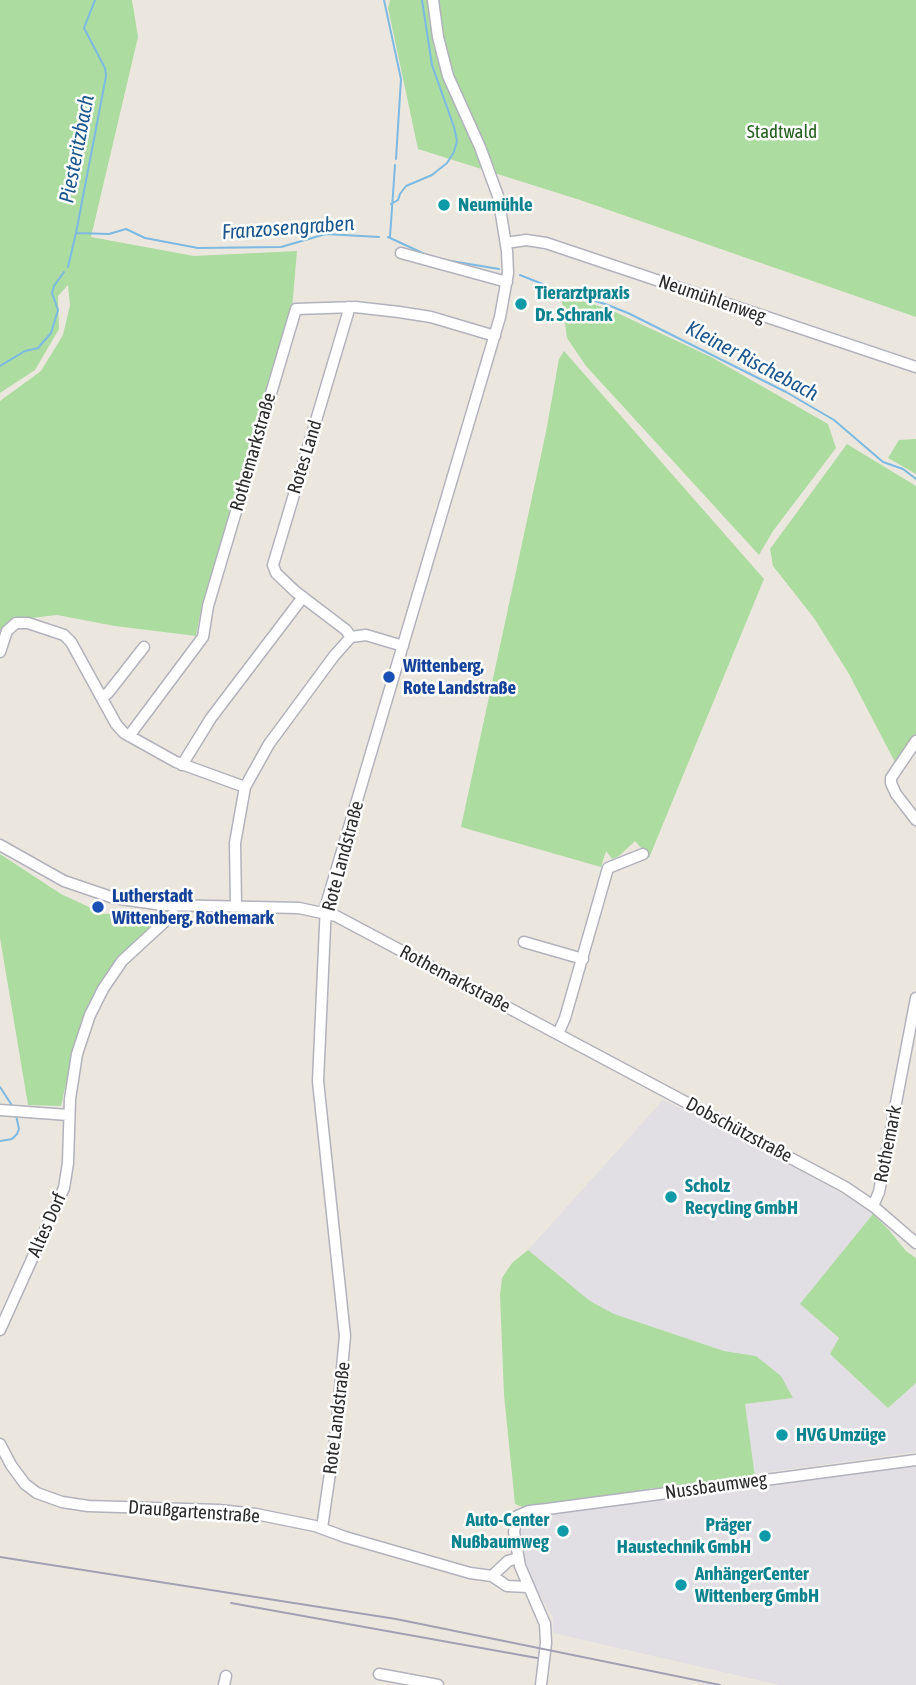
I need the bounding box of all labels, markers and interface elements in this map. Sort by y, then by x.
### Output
water label: Piesteritzbach [54,93,100,205]
park label: Stadtwald [747,121,817,143]
place label: Neumühle [458,194,533,216]
marker: Neumühle [436,197,452,213]
water label: Franzosengraben [221,211,355,245]
street label: Neumühlenweg [655,270,769,328]
place label: Tierarztpraxis Dr. Schrank [535,282,630,326]
marker: Tierarztpraxis Dr. Schrank [513,296,529,312]
water label: Kleiner Rischebach [681,315,823,407]
street label: Rothemarkstraße [225,390,281,514]
street label: Rotes Land [283,417,327,497]
place label: Wittenberg, Rote Landstraße [403,655,516,699]
marker: Wittenberg, Rote Landstraße [381,669,397,685]
street label: Rote Landstraße [317,798,369,914]
place label: Lutherstadt Wittenberg, Rothemark [112,885,274,929]
marker: Lutherstadt Wittenberg, Rothemark [90,899,106,915]
street label: Rothemarkstraße [396,940,514,1018]
street label: Dobschützstraße [682,1093,796,1167]
street label: Rothemark [869,1103,907,1185]
place label: Scholz Recycling GmbH [685,1175,798,1219]
street label: Altes Dorf [23,1189,71,1261]
marker: Scholz Recycling GmbH [663,1189,679,1205]
street label: Rote Landstraße [319,1360,355,1476]
place label: HVG Umzüge [796,1424,886,1446]
marker: HVG Umzüge [774,1427,790,1443]
street label: Nussbaumweg [664,1468,768,1504]
street label: Draußgartenstraße [127,1496,261,1528]
place label: Auto-Center Nußbaumweg [451,1509,549,1553]
place label: Präger Haustechnik GmbH [617,1514,751,1558]
marker: Auto-Center Nußbaumweg [555,1523,571,1539]
marker: Präger Haustechnik GmbH [757,1528,773,1544]
place label: AnhängerCenter Wittenberg GmbH [695,1563,819,1607]
marker: AnhängerCenter Wittenberg GmbH [673,1577,689,1593]

